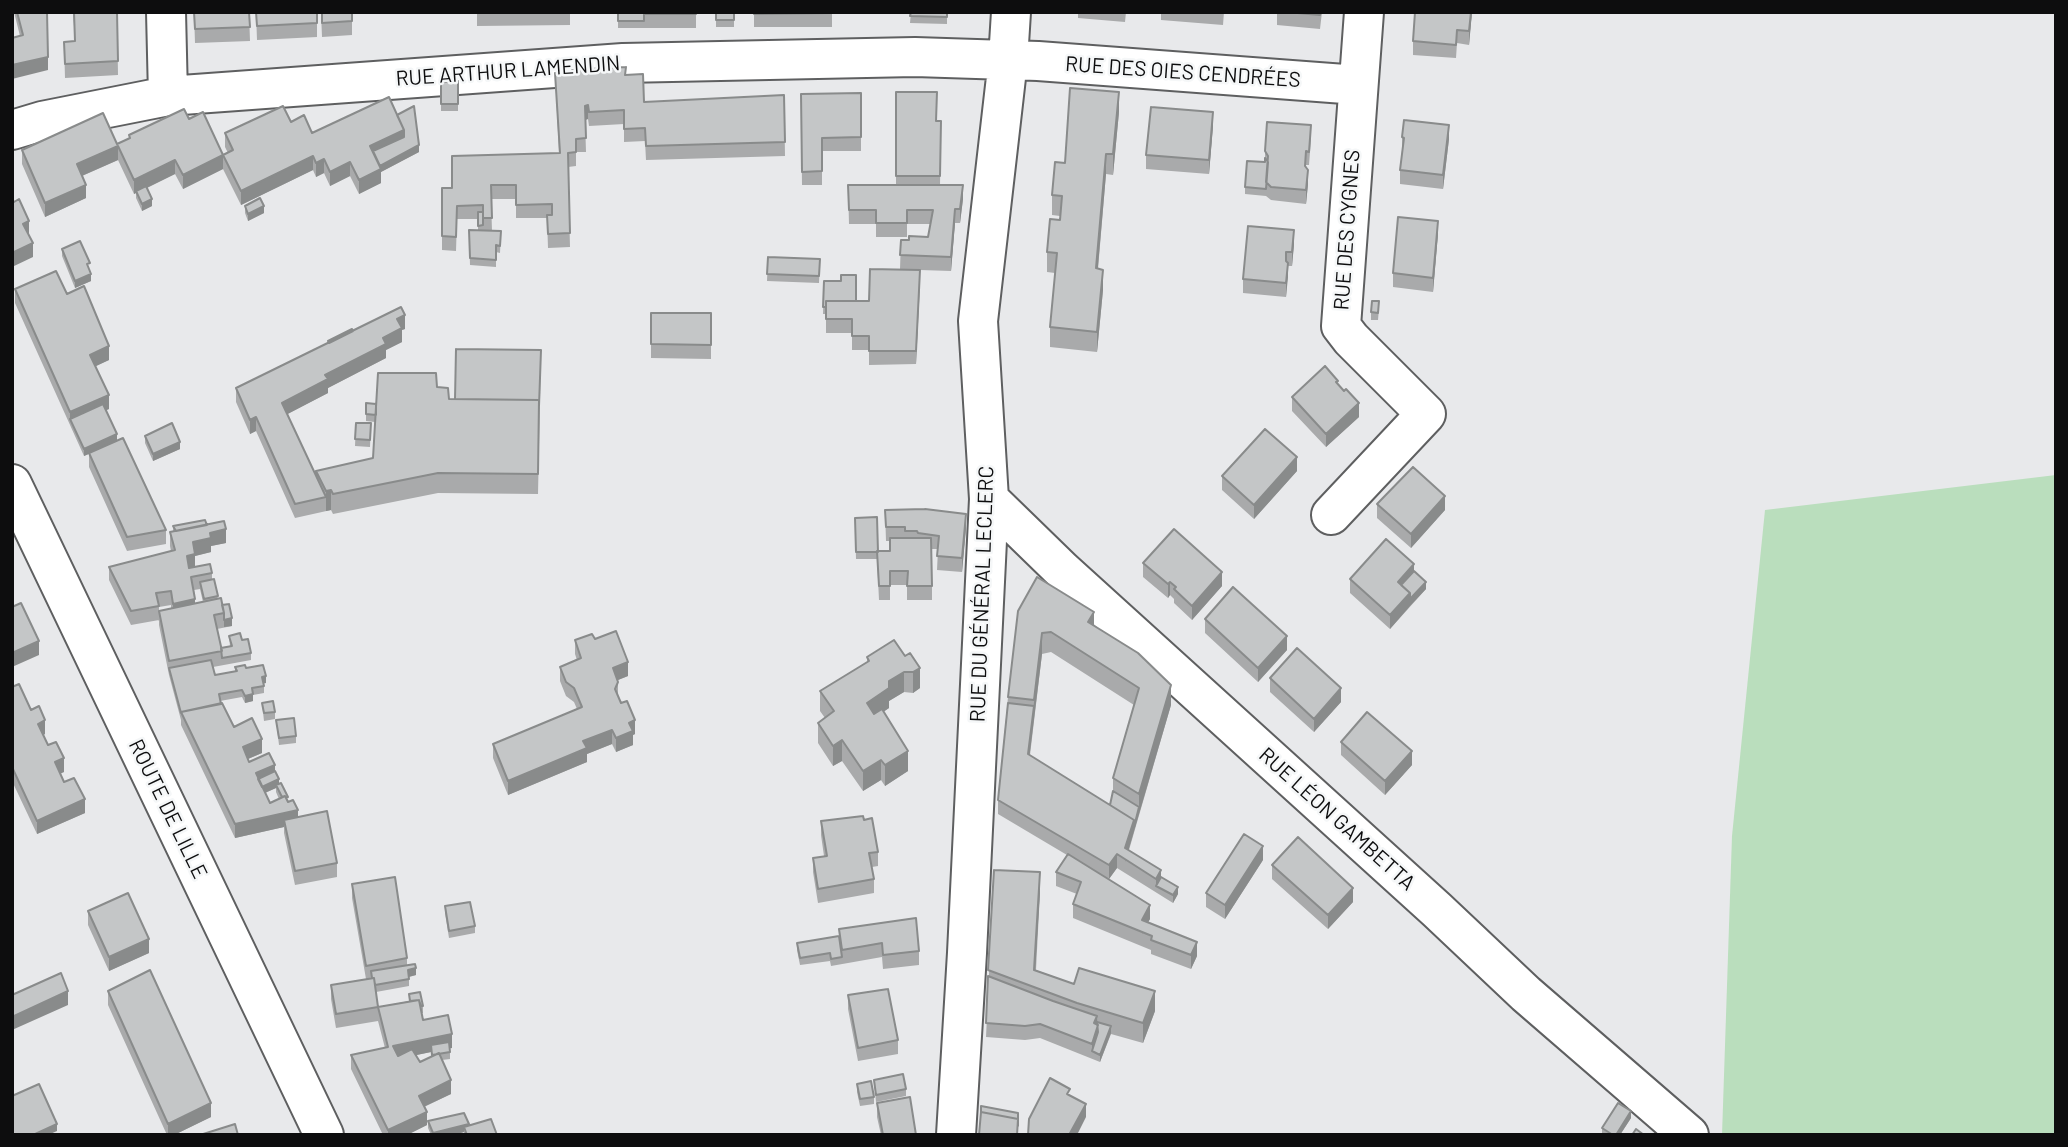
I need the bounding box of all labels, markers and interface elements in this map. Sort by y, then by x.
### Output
street label: RUE ARTHUR LAMENDIN [395,51,621,91]
street label: RUE DES OIES CENDRÉES [1064,51,1302,93]
street label: RUE DES CYGNES [1329,149,1365,311]
street label: RUE DU GÉNÉRAL LECLERC [965,465,999,723]
street label: ROUTE DE LILLE [123,735,213,883]
street label: RUE LÉON GAMBETTA [1254,742,1420,896]

